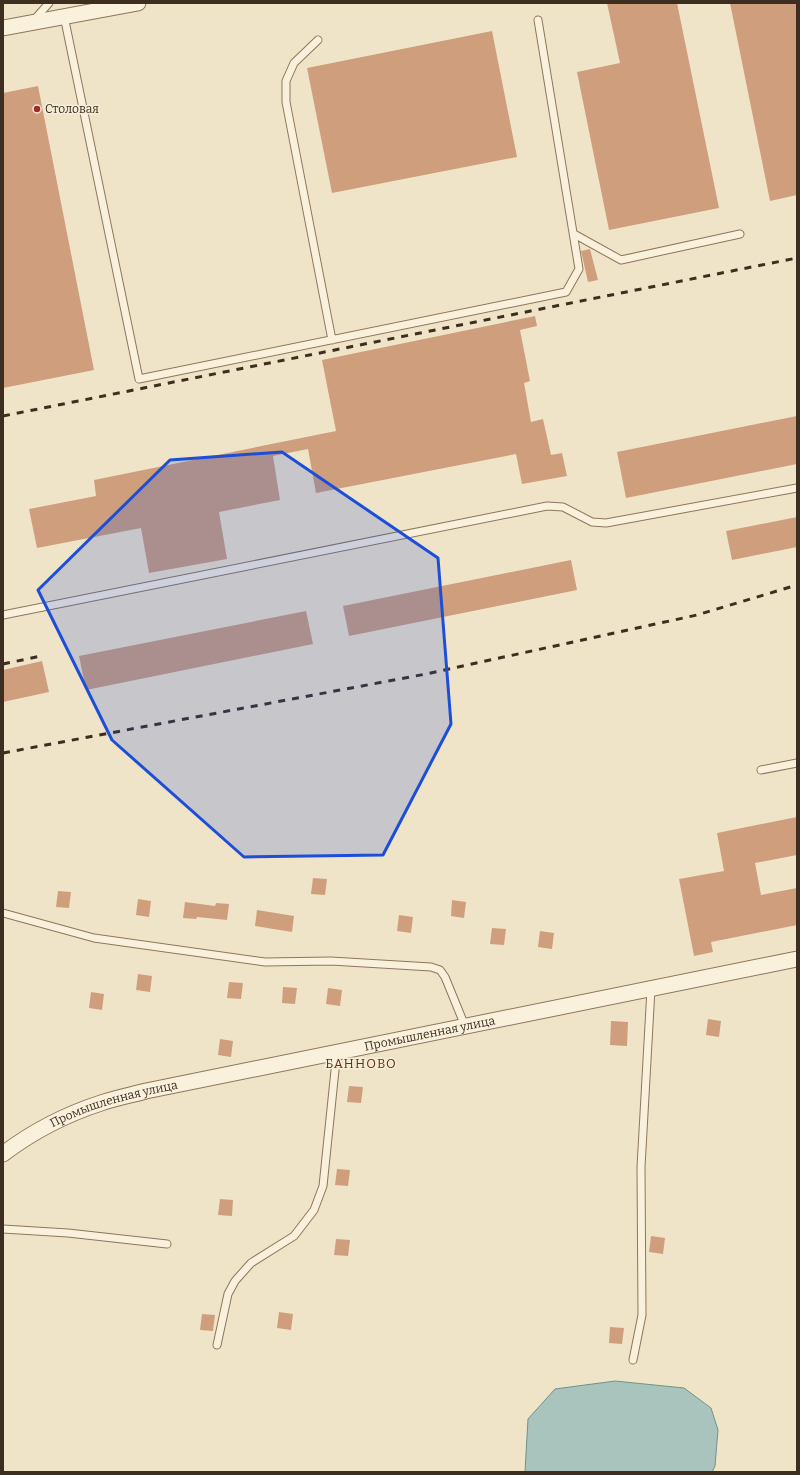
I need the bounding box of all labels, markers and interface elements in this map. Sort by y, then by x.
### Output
place label: Столовая [45,102,99,116]
marker: Столовая [32,104,42,114]
street label: Промышленная улица [363,1013,497,1054]
district label: БАННОВО [325,1056,397,1071]
street label: Промышленная улица [48,1078,179,1130]

